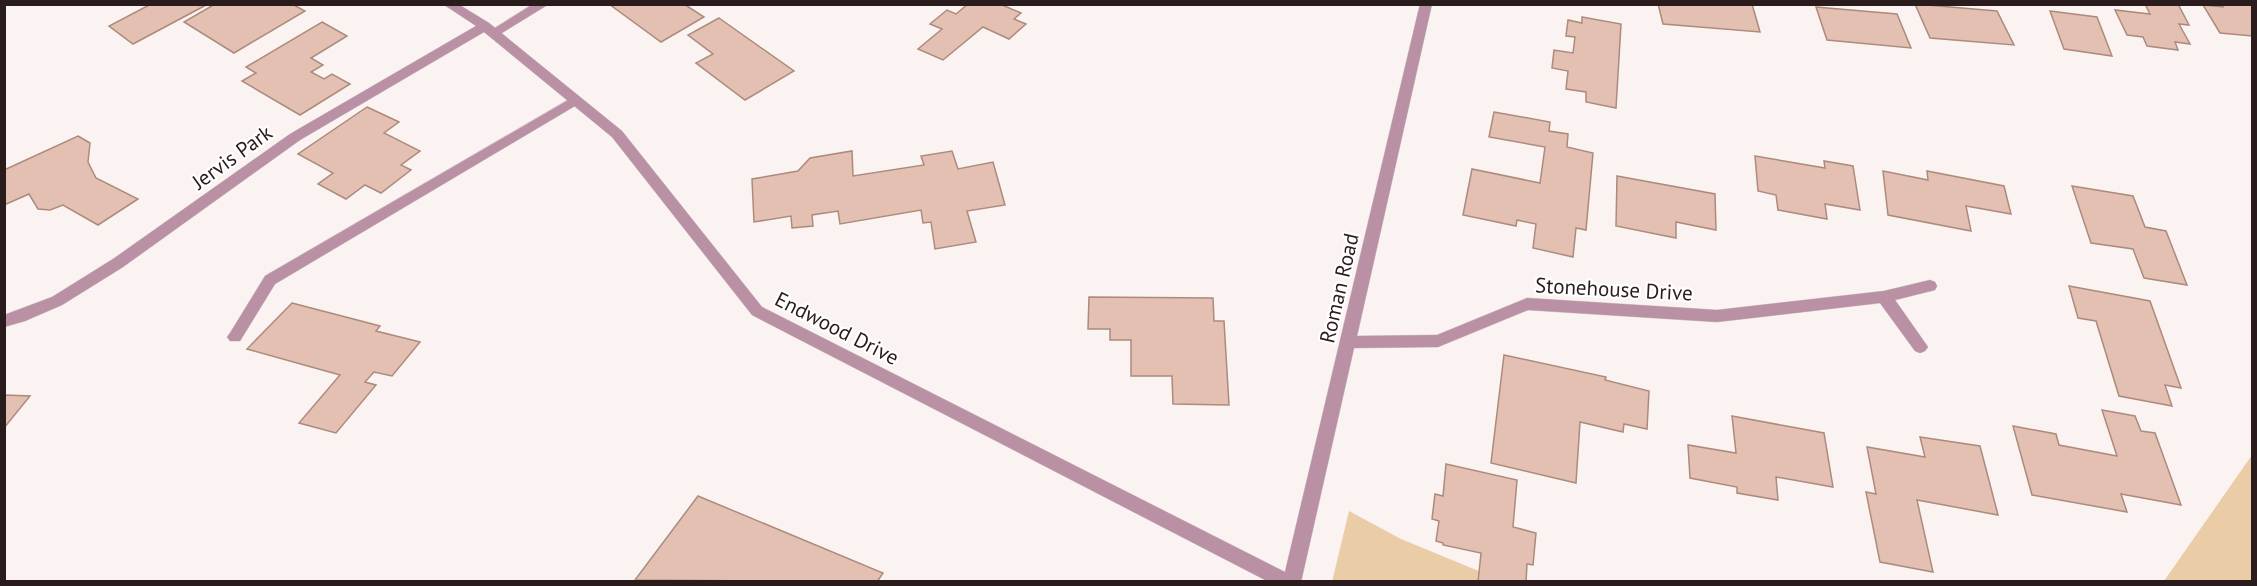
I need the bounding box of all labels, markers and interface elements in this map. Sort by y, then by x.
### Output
street label: Jervis Park [186,119,277,196]
street label: Roman Road [1313,231,1365,345]
street label: Stonehouse Drive [1535,271,1693,307]
street label: Endwood Drive [770,285,904,371]

